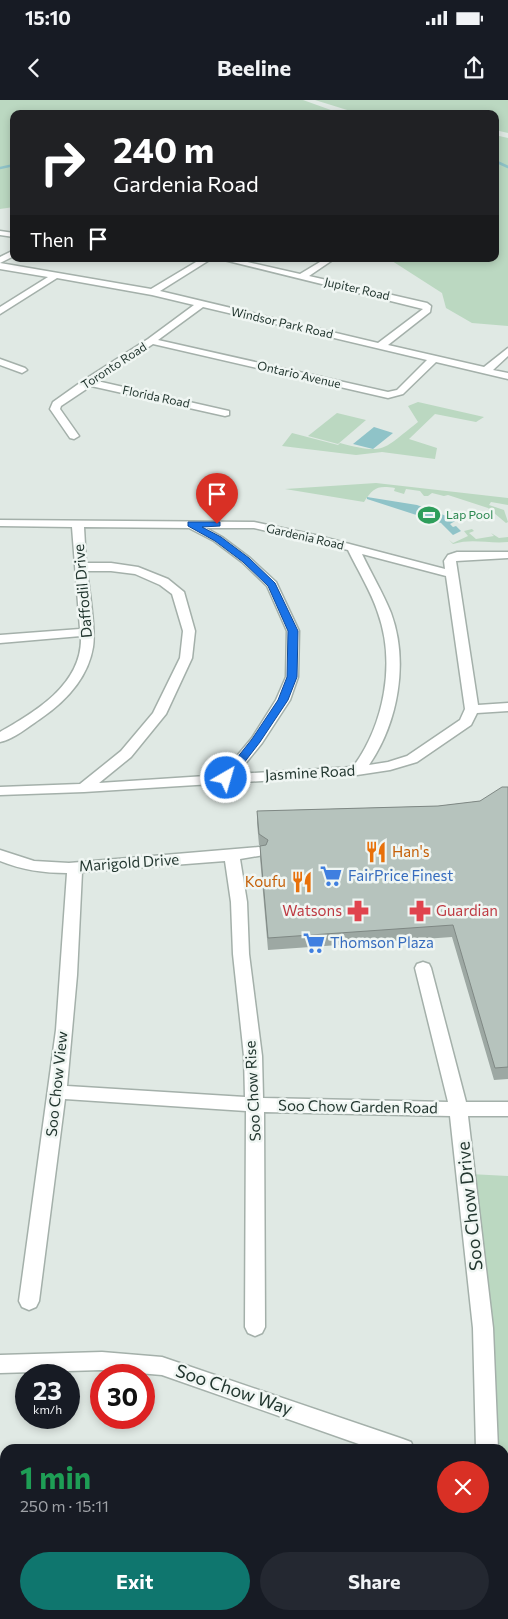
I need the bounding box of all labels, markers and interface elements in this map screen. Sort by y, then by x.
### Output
text: 15:10 [25,6,71,29]
icon: back [20,54,48,82]
text: Beeline [217,54,291,81]
icon: share [460,54,488,82]
text: 240 m [113,127,214,170]
icon: right [30,130,95,195]
text: Gardenia Road [113,170,259,197]
icon: arrive [84,225,112,253]
text: Then [30,228,74,251]
street label: Jupiter Road [323,274,391,303]
street label: Windsor Park Road [230,303,335,341]
street label: Toronto Road [78,339,149,391]
street label: Ontario Avenue [256,358,342,390]
street label: Florida Road [121,382,191,410]
pin [196,473,238,524]
icon: arrive [203,480,231,508]
sports icon: Lap Pool [416,502,442,528]
place label: Lap Pool [446,507,493,521]
street label: Gardenia Road [265,520,346,552]
street label: Daffodil Drive [69,543,95,639]
position arrow [199,751,251,803]
street label: Jasmine Road [264,761,356,783]
restaurant icon: Han's [363,839,389,865]
place label: Han's [392,842,430,860]
street label: Marigold Drive [78,850,180,874]
supermarket icon: FairPrice Finest [318,863,344,889]
place label: FairPrice Finest [348,866,453,884]
restaurant icon: Koufu [289,869,315,895]
place label: Koufu [245,872,286,890]
pharmacy icon: Watsons [345,898,371,924]
pharmacy icon: Guardian [407,898,433,924]
place label: Watsons [282,901,342,919]
place label: Guardian [436,901,498,919]
supermarket icon: Thomson Plaza [301,930,327,956]
place label: Thomson Plaza [330,933,434,951]
street label: Soo Chow View [42,1030,70,1138]
street label: Soo Chow Rise [240,1040,264,1142]
street label: Soo Chow Garden Road [278,1096,438,1116]
street label: Soo Chow Drive [451,1140,487,1272]
street label: Soo Chow Way [173,1359,296,1419]
speed limit sign: 30 [90,1364,155,1429]
text: 23 [33,1375,62,1405]
text: km/h [33,1402,62,1416]
text: 1 min [20,1458,91,1495]
button: close [437,1461,489,1513]
text: 250 m · 15:11 [20,1496,109,1515]
button: Exit [20,1552,250,1610]
button: Share [260,1552,489,1610]

